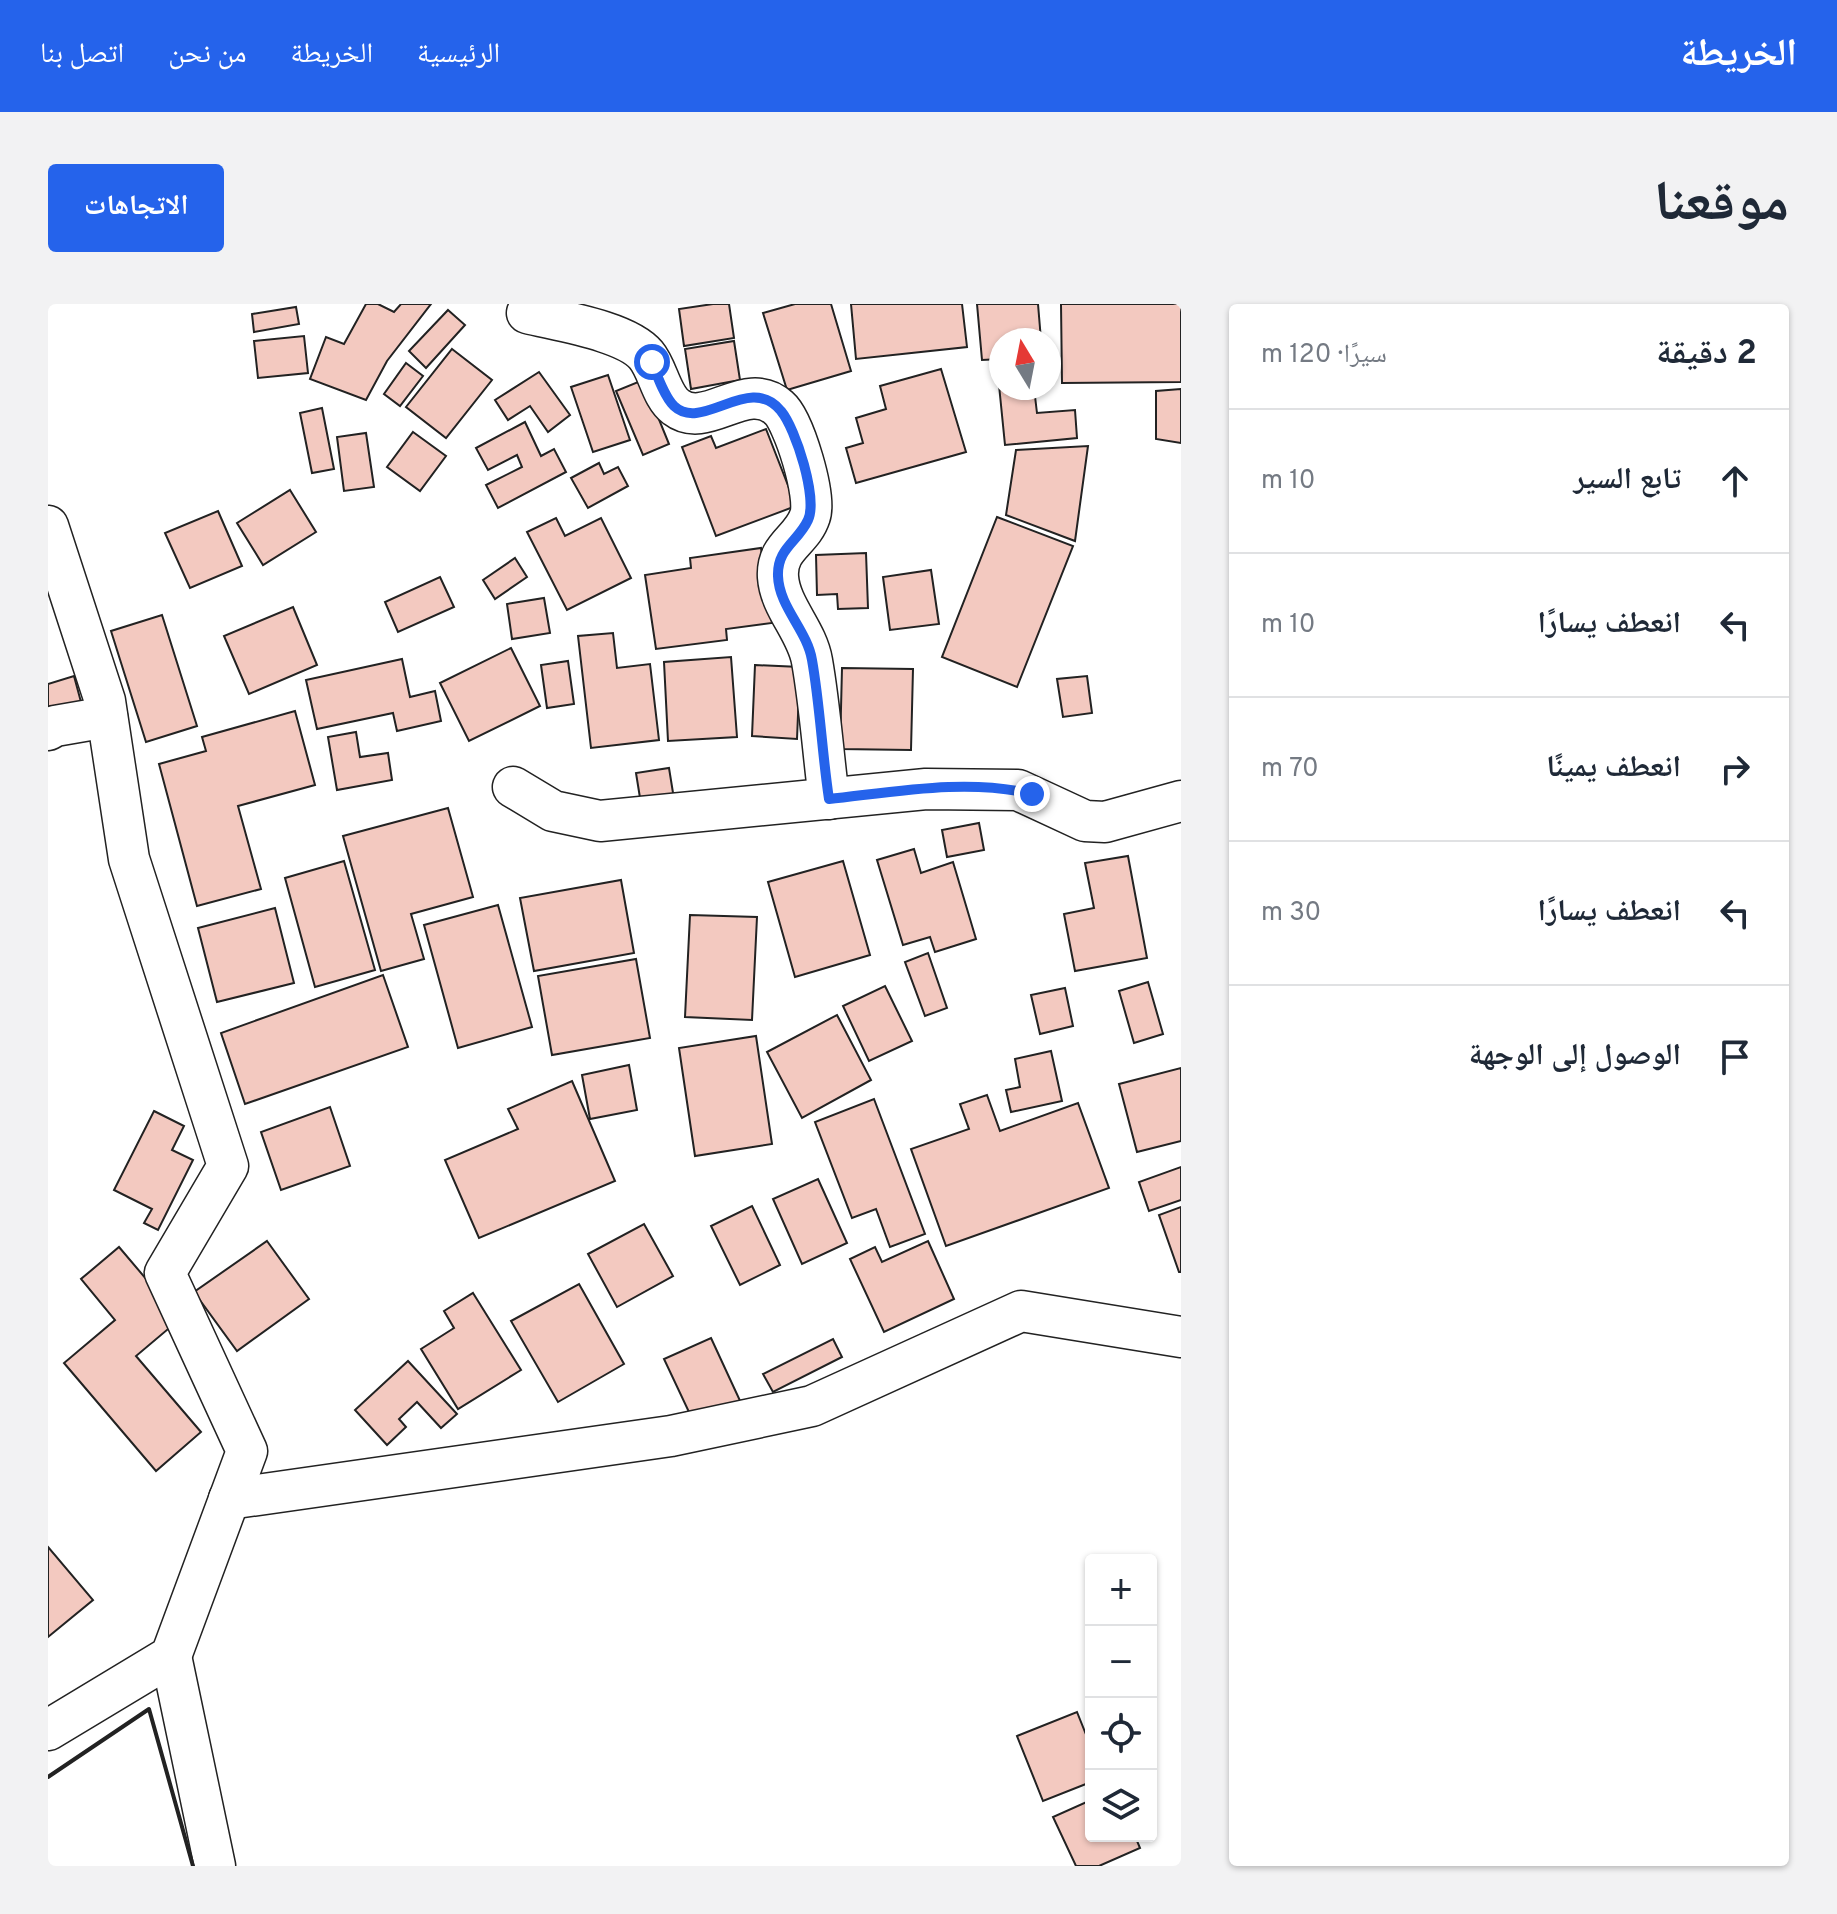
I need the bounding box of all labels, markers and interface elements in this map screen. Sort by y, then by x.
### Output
text: الخريطة [1680,31,1797,80]
text: اتصل بنا [40,37,124,73]
text: من نحن [168,37,247,73]
text: الخريطة [291,37,373,73]
text: الرئيسية [417,37,500,73]
button: الاتجاهات [48,164,224,252]
text: موقعنا [1654,171,1789,241]
north arrow [989,328,1061,400]
text: 2 دقيقة [1656,333,1757,376]
text: سيرًا · 120 m [1261,339,1387,372]
route start [634,344,670,380]
icon: ahead [1713,459,1757,503]
text: تابع السير [1573,462,1681,499]
text: 10 m [1261,465,1316,498]
icon: left [1713,603,1757,647]
text: انعطف يسارًا [1537,606,1681,643]
text: 10 m [1261,609,1316,642]
icon: right [1713,747,1757,791]
text: انعطف يمينًا [1546,750,1681,787]
text: 70 m [1261,753,1319,786]
route end [1014,776,1050,812]
icon: left [1713,891,1757,935]
text: انعطف يسارًا [1537,894,1681,931]
text: 30 m [1261,897,1321,930]
icon: arrive [1713,1035,1757,1079]
text: الوصول إلى الوجهة [1469,1038,1681,1075]
map controls [1085,1554,1157,1842]
button: + [1085,1554,1157,1626]
button: − [1085,1626,1157,1698]
button: locate [1085,1698,1157,1770]
button: layers [1085,1770,1157,1842]

